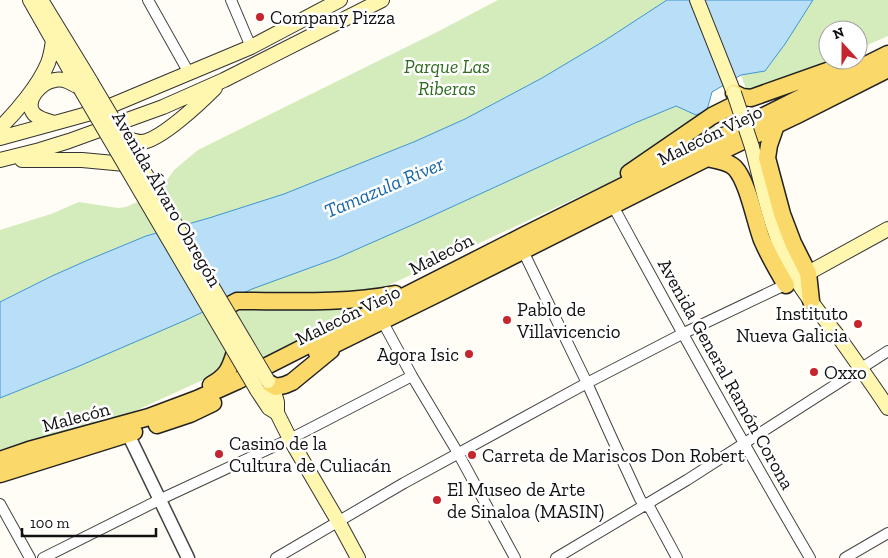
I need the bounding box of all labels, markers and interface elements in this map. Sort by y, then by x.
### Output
place label: Company Pizza [270,6,395,29]
marker: Company Pizza [254,11,266,23]
north arrow [818,20,868,70]
text: N [831,23,847,43]
park label: Parque Las Riberas [404,55,490,100]
street label: Malecón Viejo [654,100,766,170]
street label: Avenida Álvaro Obregón [107,107,227,291]
water label: Tamazula River [321,151,447,223]
street label: Malecón [405,228,477,280]
street label: Avenida General Ramón Corona [653,255,799,493]
street label: Malecón Viejo [292,280,404,350]
place label: Pablo de Villavicencio [516,298,621,343]
place label: Instituto Nueva Galicia [736,302,848,347]
marker: Pablo de Villavicencio [501,314,513,326]
marker: Instituto Nueva Galicia [852,318,864,330]
place label: Agora Isic [377,343,459,366]
marker: Agora Isic [463,348,475,360]
place label: Oxxo [824,361,867,384]
marker: Oxxo [808,366,820,378]
street label: Malecón [40,397,112,437]
place label: Casino de la Cultura de Culiacán [229,432,391,477]
place label: Carreta de Mariscos Don Robert [482,444,745,467]
marker: Casino de la Cultura de Culiacán [213,448,225,460]
marker: Carreta de Mariscos Don Robert [466,449,478,461]
place label: El Museo de Arte de Sinaloa (MASIN) [447,478,604,523]
marker: El Museo de Arte de Sinaloa (MASIN) [431,494,443,506]
scale bar [22,506,156,538]
text: 100 m [30,514,69,532]

